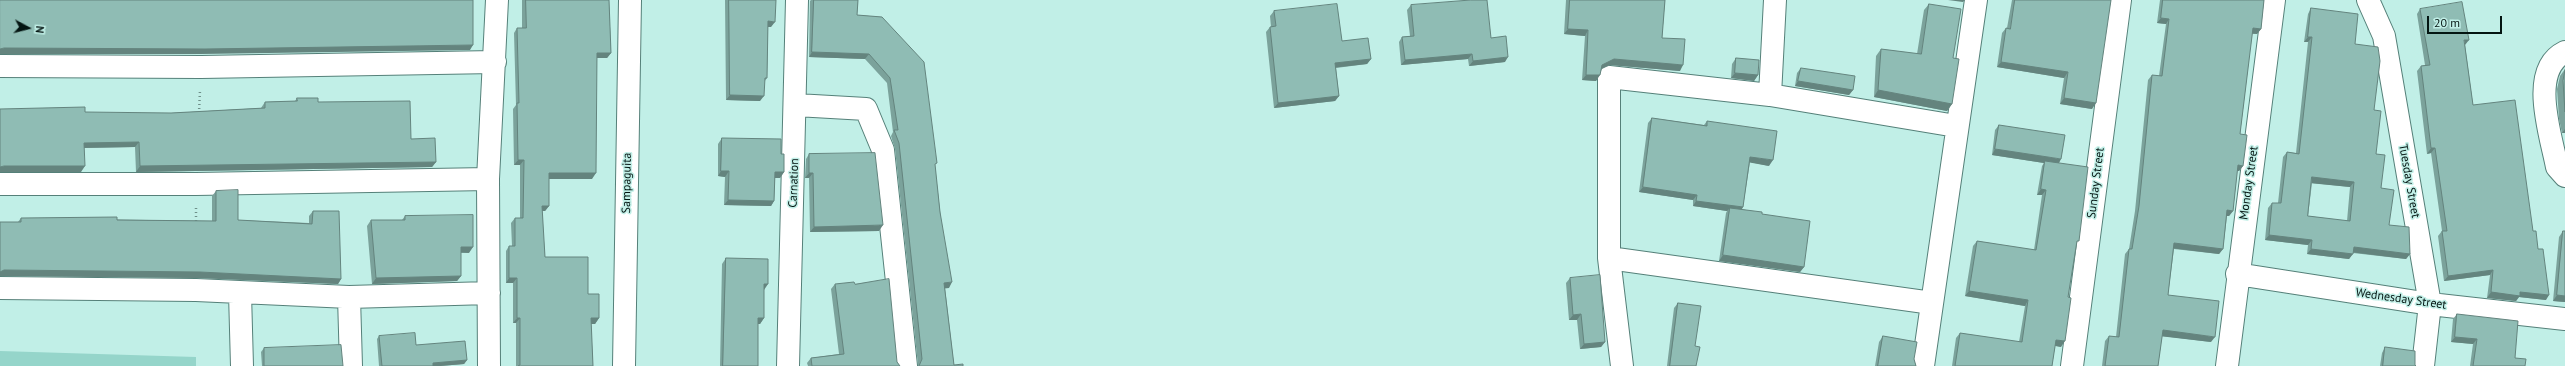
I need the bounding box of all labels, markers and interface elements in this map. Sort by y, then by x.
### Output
north arrow [8,8,48,48]
scale bar [2429,8,2504,34]
text: 20 m [2434,15,2460,30]
text: N [33,25,47,34]
street label: Tuesday Street [2395,143,2423,219]
street label: Monday Street [2237,145,2261,221]
street label: Sunday Street [2085,147,2107,219]
street label: Sampaguita [619,153,635,213]
street label: Carnation [786,158,802,208]
street label: Wednesday Street [2355,285,2447,313]

